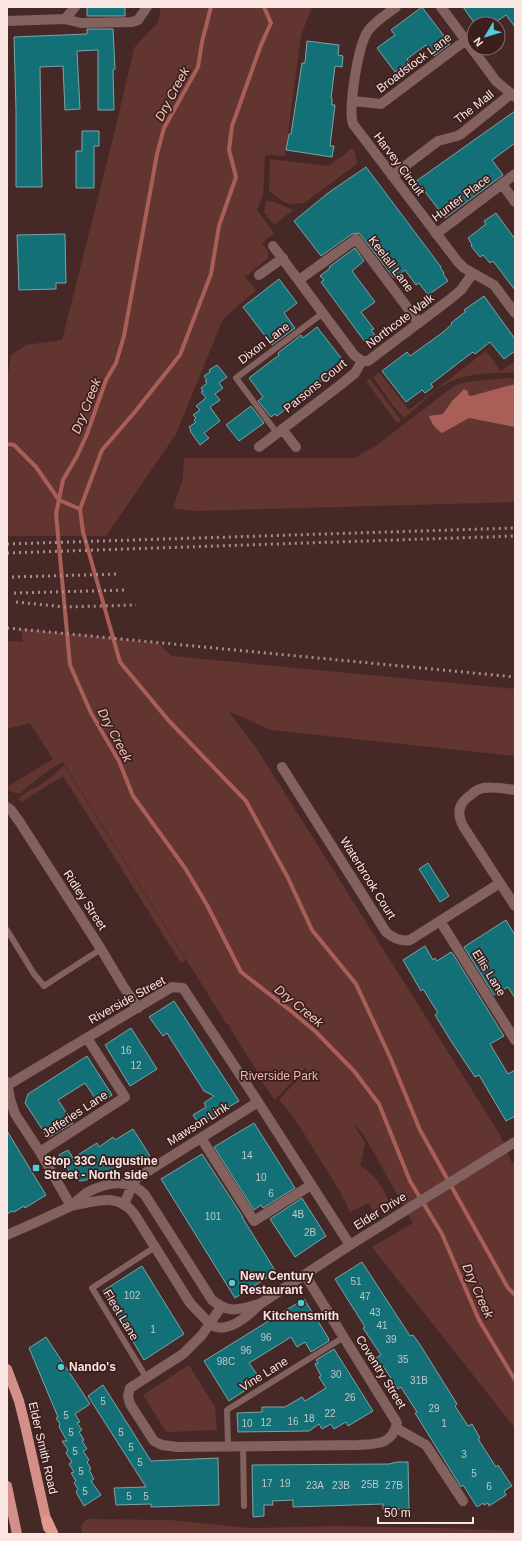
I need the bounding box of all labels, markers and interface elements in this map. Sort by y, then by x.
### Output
north arrow [466,16,506,56]
street label: Broadstock Lane [374,30,454,96]
text: N [471,35,485,49]
water label: Dry Creek [152,63,193,123]
street label: The Mall [452,87,496,127]
street label: Harvey Circuit [371,130,428,199]
street label: Hunter Place [429,171,493,224]
street label: Keelall Lane [366,233,417,295]
street label: Northcote Walk [363,290,438,351]
street label: Dixon Lane [236,319,293,367]
street label: Parsons Court [281,356,350,416]
water label: Dry Creek [68,375,104,436]
water label: Dry Creek [95,706,136,766]
street label: Waterbrook Court [337,834,399,922]
street label: Ridley Street [60,867,110,933]
street label: Ellis Lane [469,947,509,999]
street label: Riverside Street [86,973,168,1027]
water label: Dry Creek [272,982,328,1031]
house number: 16 [120,1045,132,1056]
house number: 12 [130,1060,142,1071]
park label: Riverside Park [240,1069,319,1083]
street label: Jefferies Lane [40,1087,111,1140]
street label: Mawson Link [165,1099,232,1148]
house number: 14 [241,1150,253,1161]
place label: Stop 33C Augustine Street - North side [44,1154,158,1182]
marker: Stop 33C Augustine Street - North side [31,1163,41,1173]
house number: 10 [255,1172,267,1183]
house number: 6 [268,1188,274,1199]
street label: Elder Drive [351,1189,409,1233]
house number: 4B [292,1209,304,1220]
house number: 101 [205,1211,222,1222]
house number: 2B [304,1227,316,1238]
water label: Dry Creek [459,1261,497,1322]
place label: New Century Restaurant [240,1269,314,1297]
house number: 51 [350,1276,362,1287]
marker: New Century Restaurant [227,1278,237,1288]
street label: Fleet Lane [100,1287,142,1343]
house number: 102 [124,1290,141,1301]
house number: 47 [359,1291,371,1302]
marker: Kitchensmith [296,1298,306,1308]
house number: 43 [369,1307,381,1318]
place label: Kitchensmith [263,1309,339,1323]
house number: 41 [376,1320,388,1331]
house number: 1 [150,1324,156,1335]
house number: 96 [260,1332,272,1343]
street label: Coventry Street [353,1333,409,1412]
house number: 39 [385,1334,397,1345]
house number: 96 [240,1345,252,1356]
street label: Vine Lane [237,1354,291,1394]
house number: 35 [397,1354,409,1365]
house number: 98C [217,1356,235,1367]
place label: Nando's [69,1360,116,1374]
marker: Nando's [56,1362,66,1372]
house number: 30 [330,1369,342,1380]
house number: 31B [410,1375,428,1386]
house number: 26 [344,1392,356,1403]
house number: 5 [100,1396,106,1407]
street label: Elder Smith Road [26,1401,60,1495]
house number: 29 [428,1403,440,1414]
house number: 22 [324,1408,336,1419]
house number: 5 [63,1410,69,1421]
house number: 18 [303,1413,315,1424]
house number: 16 [287,1416,299,1427]
house number: 12 [260,1417,272,1428]
house number: 10 [241,1418,253,1429]
house number: 1 [441,1418,447,1429]
house number: 5 [68,1427,74,1438]
house number: 5 [118,1427,124,1438]
house number: 5 [128,1442,134,1453]
house number: 5 [72,1446,78,1457]
house number: 3 [461,1449,467,1460]
house number: 5 [137,1457,143,1468]
house number: 5 [78,1466,84,1477]
house number: 5 [471,1468,477,1479]
house number: 17 [261,1478,273,1489]
house number: 19 [279,1478,291,1489]
house number: 25B [361,1479,379,1490]
house number: 23A [306,1480,324,1491]
house number: 23B [332,1480,350,1491]
house number: 27B [385,1480,403,1491]
house number: 6 [486,1481,492,1492]
house number: 5 [82,1486,88,1497]
house number: 5 [126,1491,132,1502]
house number: 5 [143,1491,149,1502]
scale bar [378,1499,473,1525]
text: 50 m [384,1506,411,1520]

